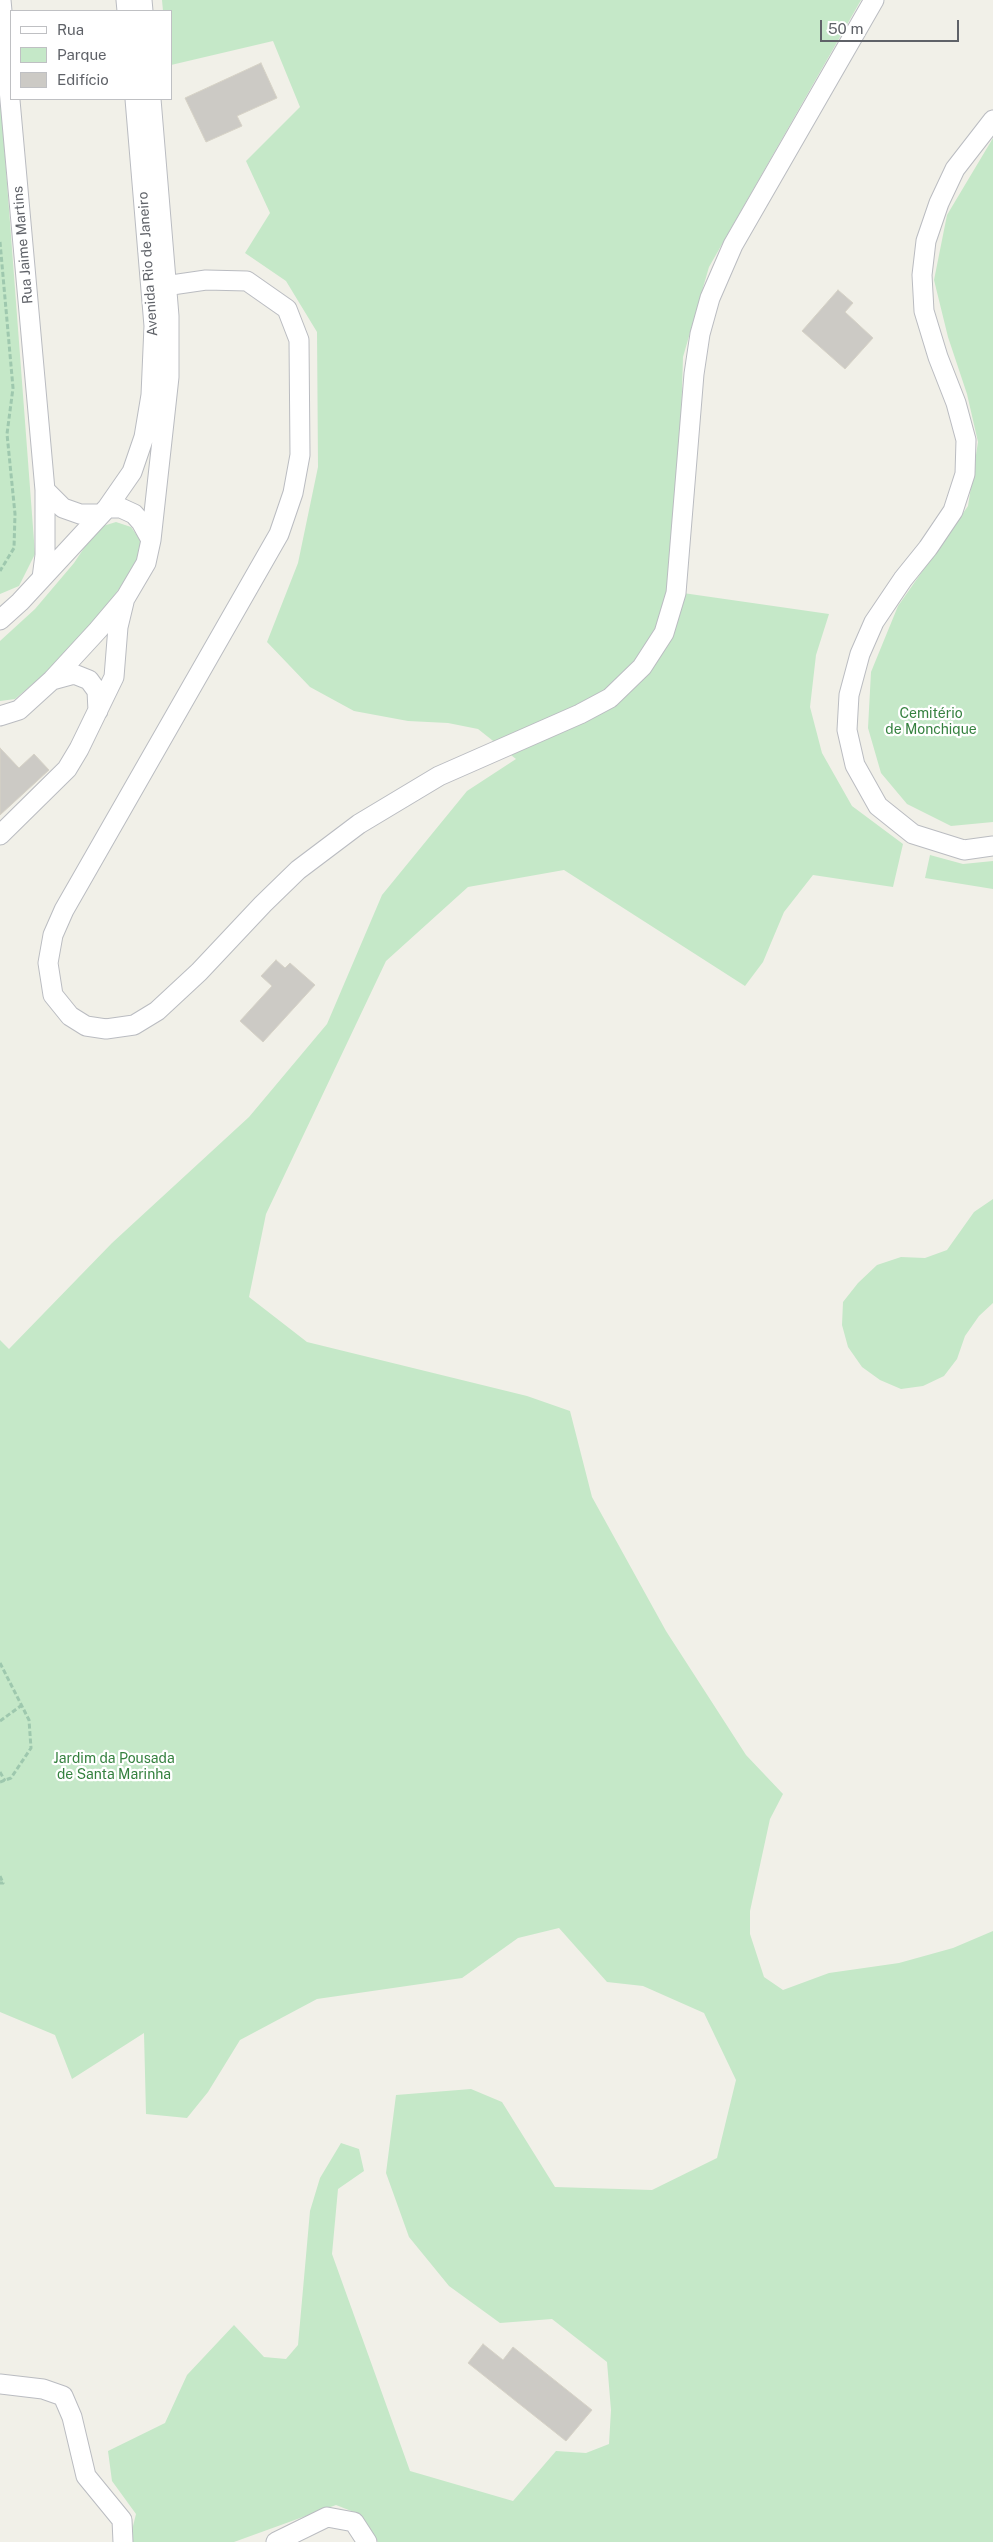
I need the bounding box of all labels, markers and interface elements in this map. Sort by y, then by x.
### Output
legend [10,10,172,100]
scale bar [823,10,962,42]
text: 50 m [828,20,863,37]
text: Rua [57,21,84,38]
text: Parque [57,46,107,63]
text: Edifício [57,71,109,88]
street label: Rua Jaime Martins [9,185,37,305]
street label: Avenida Rio de Janeiro [135,191,161,337]
park label: Cemitério de Monchique [885,706,977,739]
park label: Jardim da Pousada de Santa Marinha [53,1751,175,1784]

